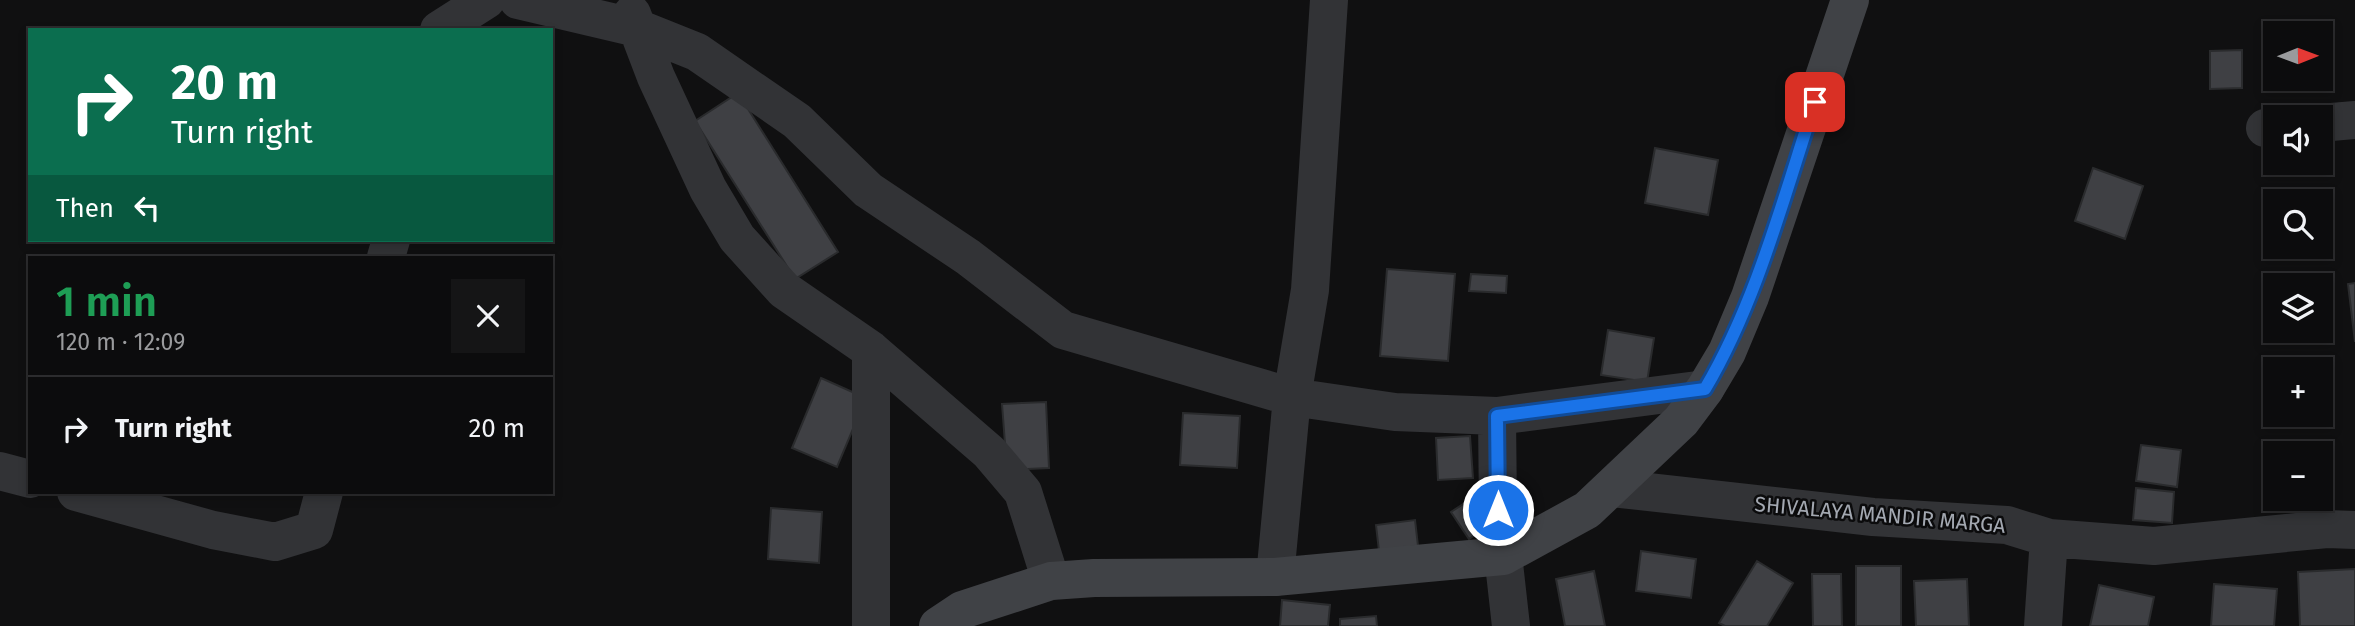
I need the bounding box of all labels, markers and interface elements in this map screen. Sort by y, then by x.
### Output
north arrow [2263,21,2333,91]
map controls [2263,21,2333,511]
text: 20 m [171,53,278,112]
icon: right [56,56,147,147]
pin [1785,72,1845,132]
icon: arrive [1796,83,1834,121]
button: sound [2263,105,2333,175]
text: Turn right [171,113,313,151]
icon: left [128,189,166,227]
button: search [2263,189,2333,259]
text: Then [56,193,114,224]
button: layers [2263,273,2333,343]
text: 1 min [56,277,157,327]
button: close [451,279,525,353]
text: 120 m · 12:09 [56,328,185,356]
button: + [2263,357,2333,427]
icon: right [56,410,94,448]
text: Turn right [115,413,232,444]
text: 20 m [468,413,525,444]
button: − [2263,441,2333,511]
position arrow [1461,473,1535,547]
street label: SHIVALAYA MANDIR MARGA [1753,491,2007,539]

